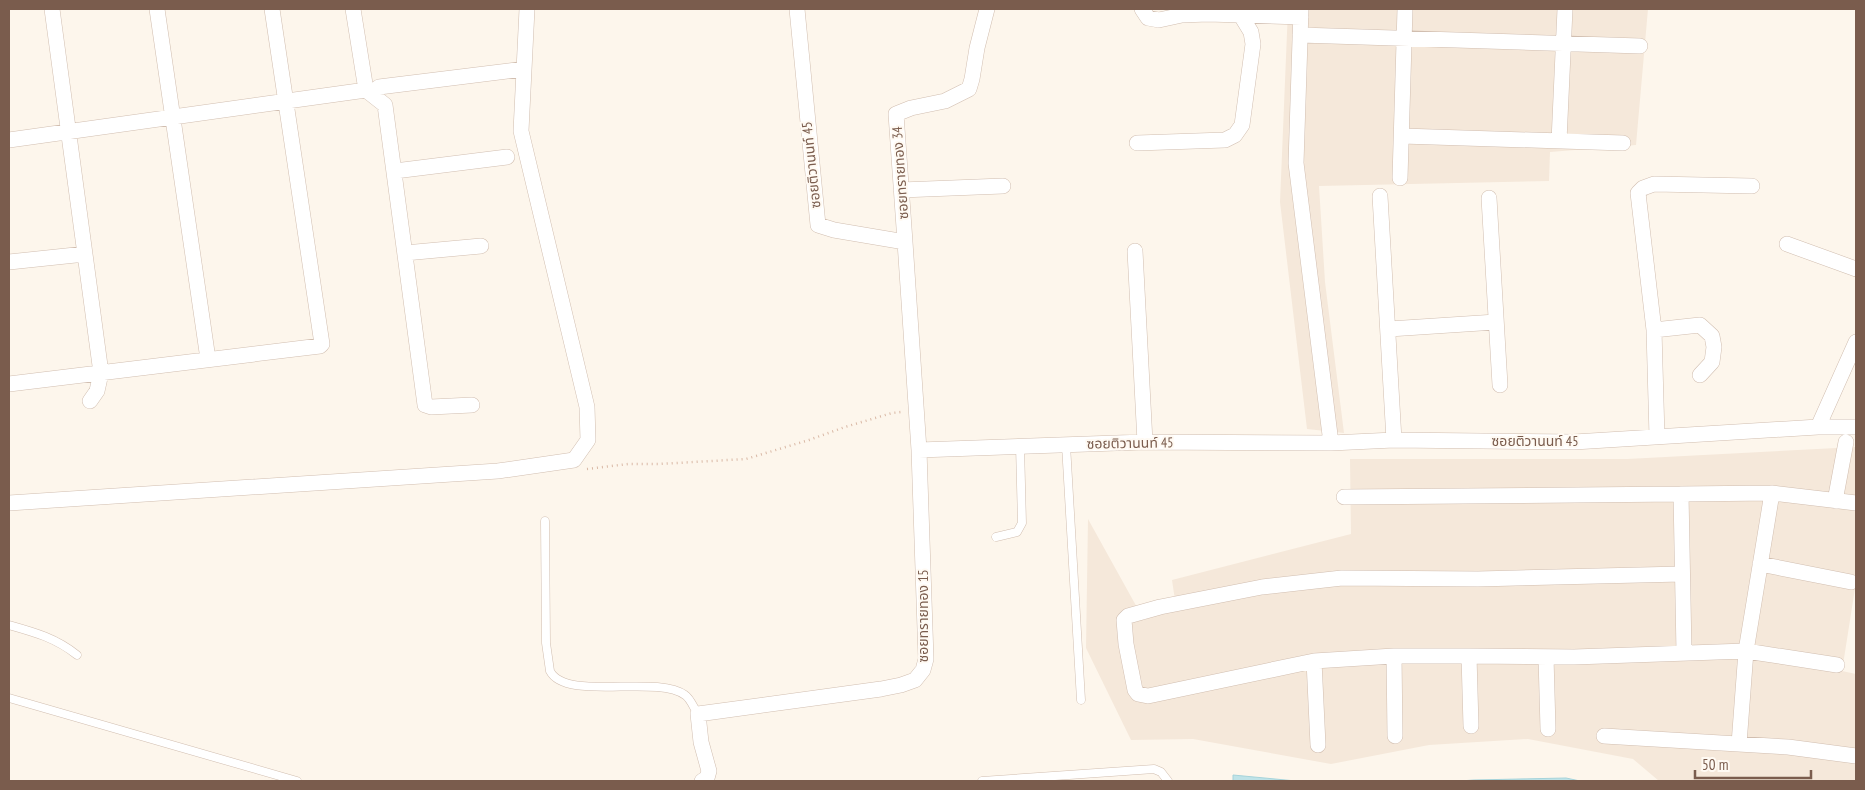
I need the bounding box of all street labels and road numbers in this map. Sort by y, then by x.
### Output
street label: ซอยติวานนท์ 45 [798,121,824,209]
street label: ซอยทรายทอง 34 [888,125,912,220]
street label: ซอยติวานนท์ 45 [1492,432,1578,450]
street label: ซอยติวานนท์ 45 [1086,433,1174,453]
street label: ซอยทรายทอง 15 [914,569,932,663]

